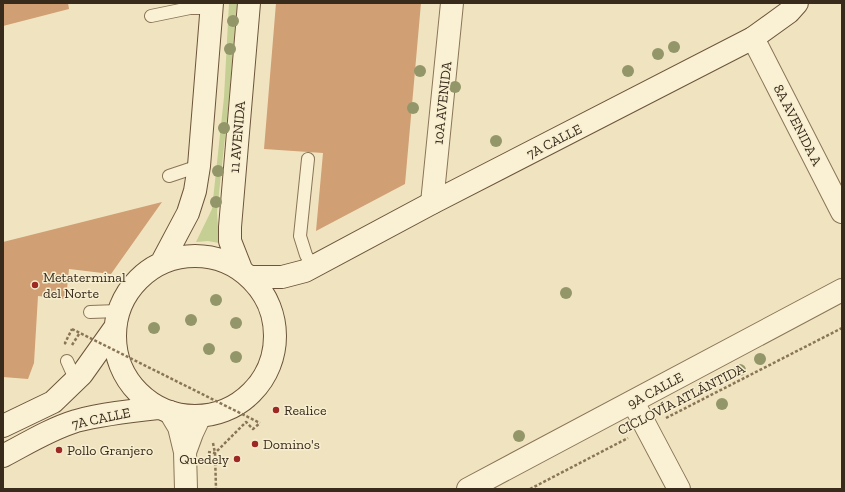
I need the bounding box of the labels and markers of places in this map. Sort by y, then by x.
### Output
place label: Metaterminal del Norte [43,269,126,302]
marker: Metaterminal del Norte [30,280,40,290]
place label: Realice [284,402,327,419]
marker: Realice [271,405,281,415]
place label: Domino's [263,436,320,453]
marker: Domino's [250,439,260,449]
place label: Pollo Granjero [67,442,153,459]
marker: Pollo Granjero [54,445,64,455]
place label: Quedely [179,451,230,468]
marker: Quedely [232,454,242,464]

